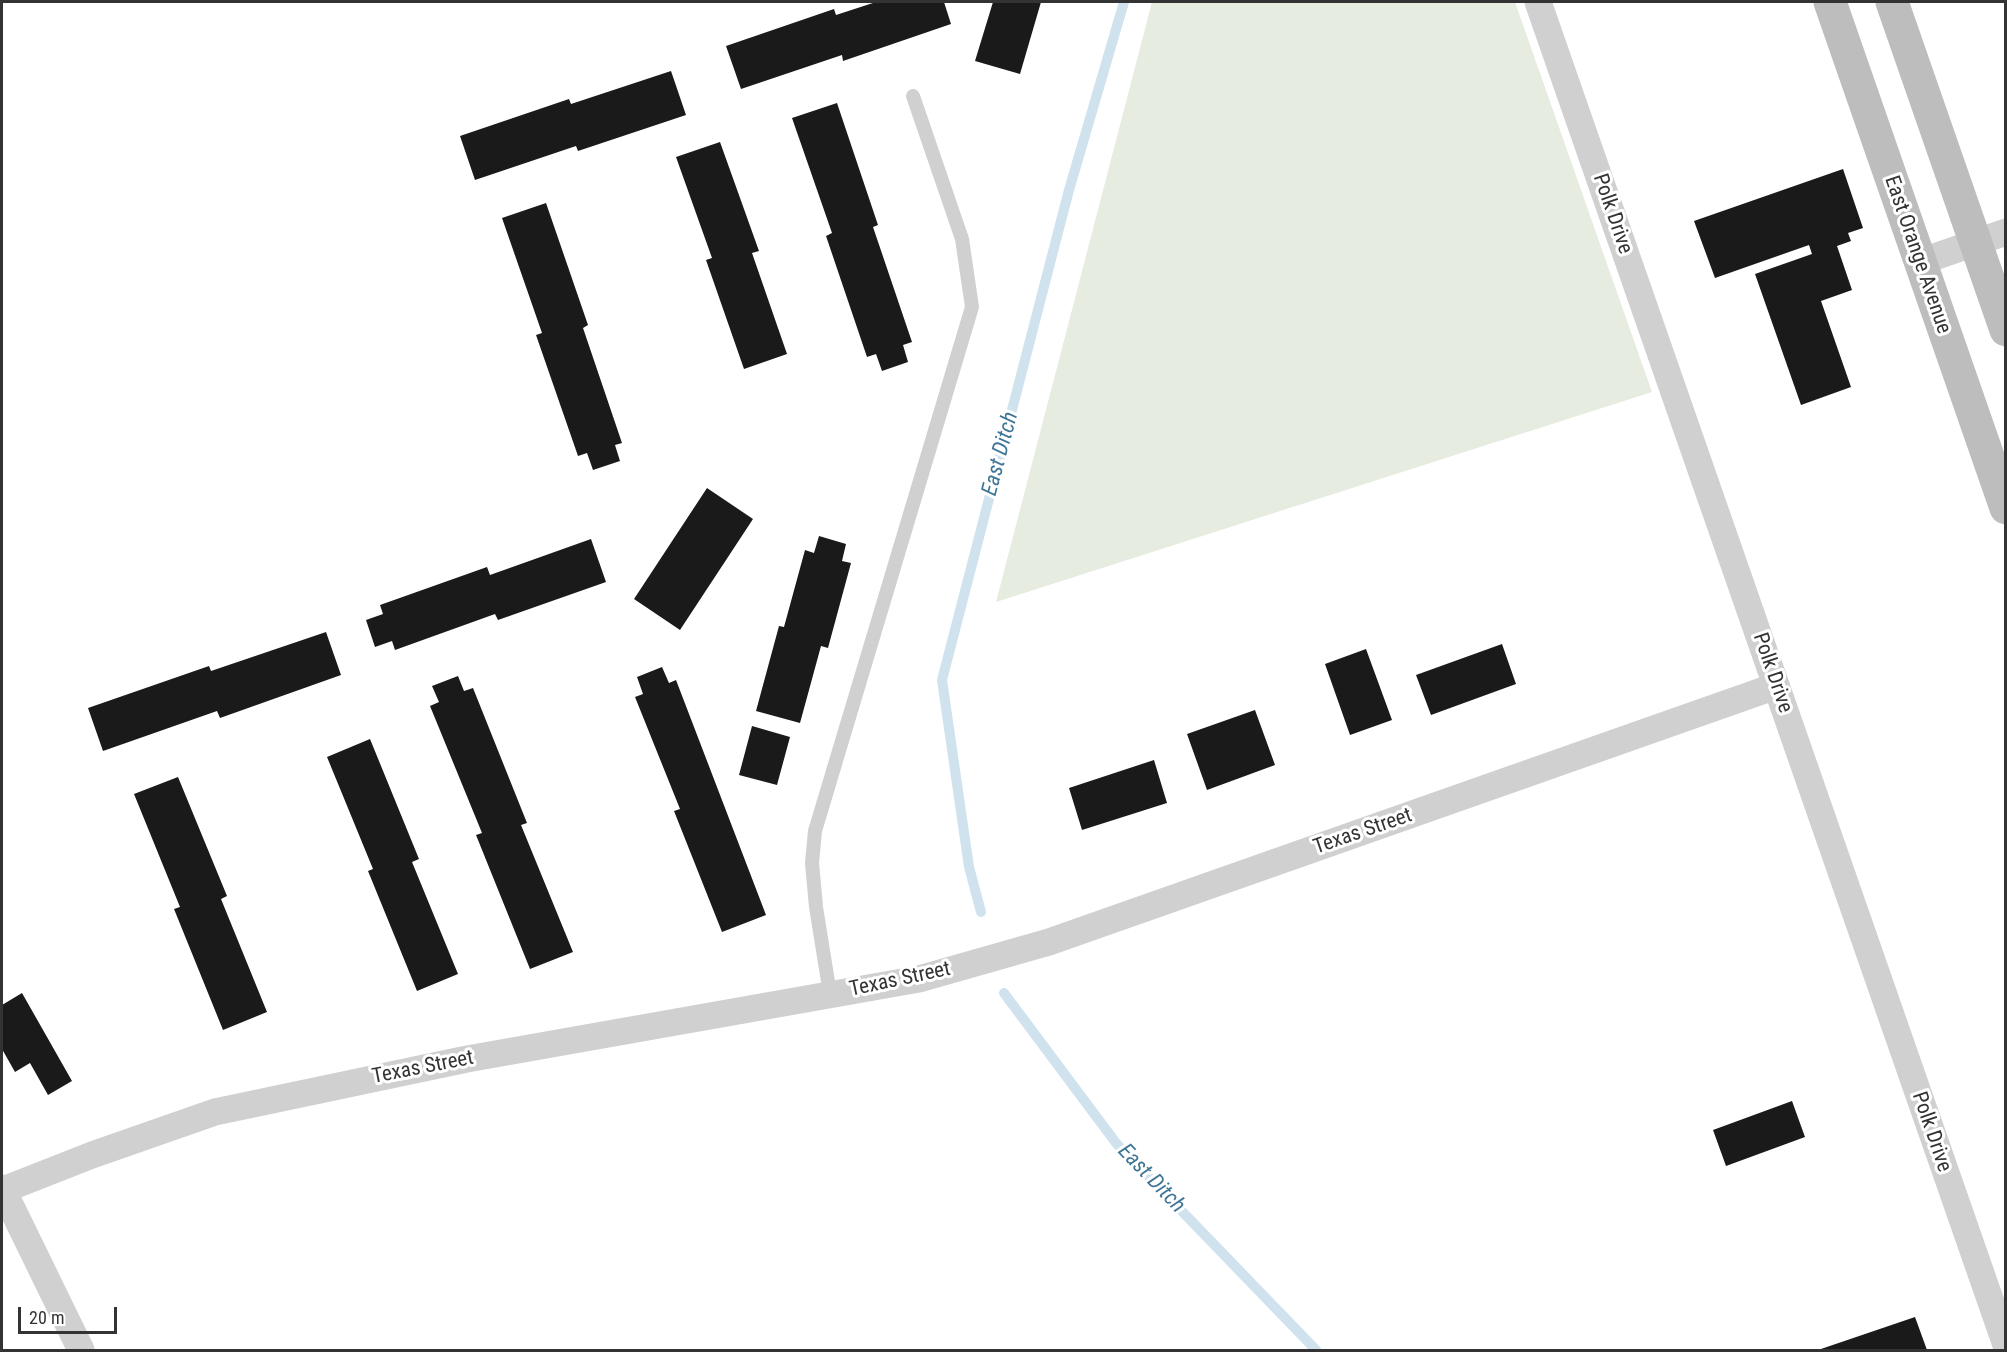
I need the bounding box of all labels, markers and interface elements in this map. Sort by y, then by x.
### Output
street label: Polk Drive [1587,171,1637,257]
street label: East Orange Avenue [1878,173,1956,337]
water label: East Ditch [977,409,1025,499]
street label: Polk Drive [1747,630,1797,716]
street label: Texas Street [1310,803,1416,861]
street label: Texas Street [847,957,953,1003]
street label: Texas Street [370,1046,476,1090]
street label: Polk Drive [1906,1089,1956,1175]
water label: East Ditch [1112,1139,1190,1219]
scale bar [21,1295,120,1333]
text: 20 m [29,1307,64,1328]

